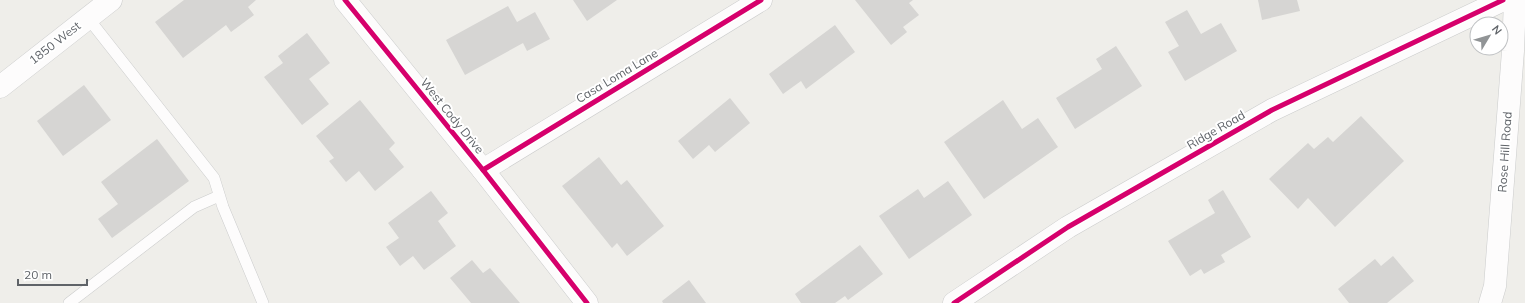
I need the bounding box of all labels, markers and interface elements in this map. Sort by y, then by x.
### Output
north arrow [1469,16,1509,56]
street label: 1850 West [26,18,83,67]
text: N [1489,22,1505,37]
street label: Casa Loma Lane [573,45,660,106]
street label: West Cody Drive [417,75,487,156]
street label: Ridge Road [1184,107,1248,152]
street label: Rose Hill Road [1494,111,1515,193]
scale bar [18,261,87,287]
text: 20 m [24,267,52,282]

